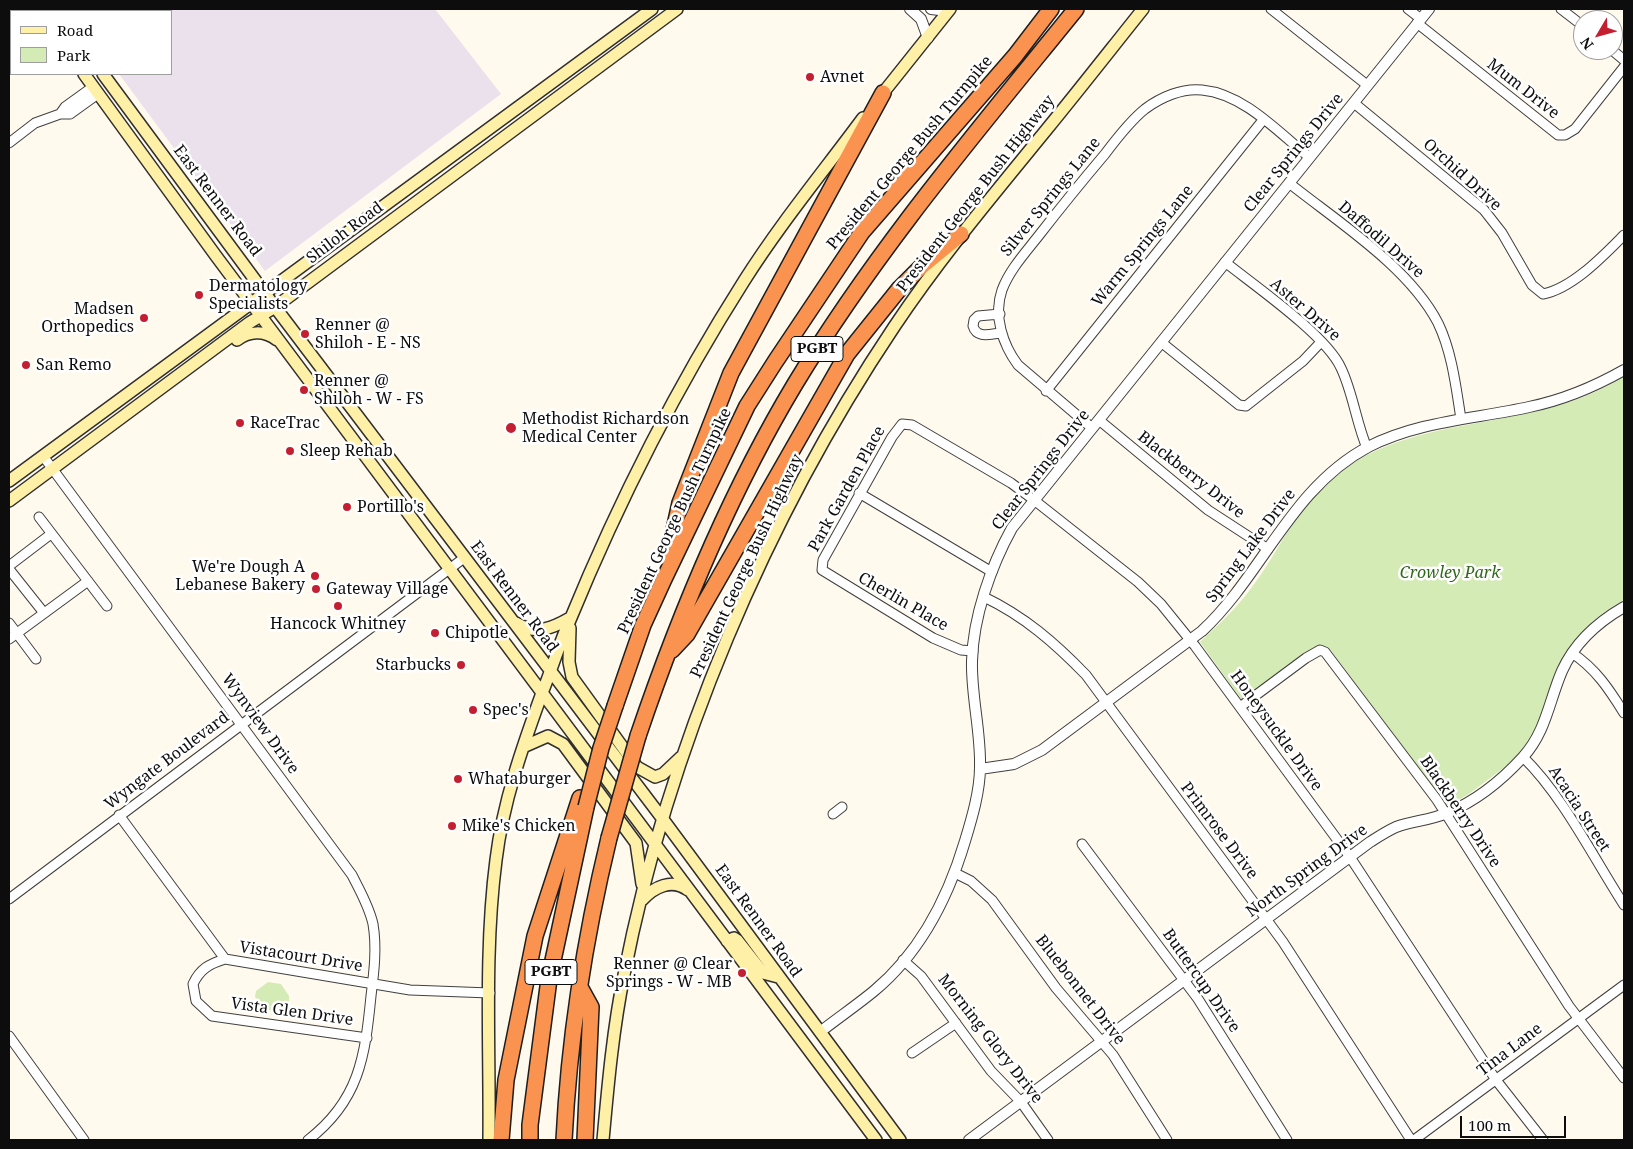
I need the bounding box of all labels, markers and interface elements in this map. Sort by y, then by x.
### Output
legend [10,10,172,75]
north arrow [1573,10,1623,60]
text: Road [57,20,93,40]
text: N [1576,34,1597,54]
text: Park [57,45,90,65]
street label: President George Bush Turnpike [823,52,997,254]
street label: Mum Drive [1483,55,1563,123]
place label: Avnet [820,67,864,87]
marker: Avnet [804,71,816,83]
street label: Clear Springs Drive [1240,90,1348,216]
street label: President George Bush Highway [893,92,1059,296]
street label: Silver Springs Lane [997,134,1105,260]
street label: Orchid Drive [1419,135,1505,215]
street label: East Renner Road [169,142,265,260]
street label: Warm Springs Lane [1088,181,1198,311]
street label: Shiloh Road [303,198,387,268]
street label: Daffodil Drive [1334,198,1428,282]
street label: Aster Drive [1266,274,1344,346]
place label: Dermatology Specialists [209,276,308,314]
marker: Dermatology Specialists [193,289,205,301]
place label: Madsen Orthopedics [41,299,134,337]
marker: Madsen Orthopedics [138,312,150,324]
place label: Renner @ Shiloh - E - NS [315,315,421,353]
marker: Renner @ Shiloh - E - NS [299,328,311,340]
road number: PGBT [791,336,843,362]
place label: San Remo [36,355,112,375]
marker: San Remo [20,359,32,371]
place label: Renner @ Shiloh - W - FS [314,371,424,409]
marker: Renner @ Shiloh - W - FS [298,384,310,396]
street label: President George Bush Turnpike [614,405,736,637]
street label: Clear Springs Drive [988,406,1094,534]
place label: Methodist Richardson Medical Center [522,409,689,447]
place label: RaceTrac [250,413,320,433]
marker: RaceTrac [234,417,246,429]
marker: Methodist Richardson Medical Center [504,421,518,435]
street label: Park Garden Place [805,423,889,555]
street label: Blackberry Drive [1134,427,1248,523]
place label: Sleep Rehab [300,441,393,461]
marker: Sleep Rehab [284,445,296,457]
street label: President George Bush Highway [687,451,807,681]
street label: Spring Lake Drive [1202,485,1300,607]
place label: Portillo's [357,497,424,517]
marker: Portillo's [341,501,353,513]
street label: East Renner Road [466,538,562,656]
place label: We're Dough A Lebanese Bakery [175,557,305,595]
park label: Crowley Park [1400,563,1500,583]
street label: Cherlin Place [855,569,951,635]
marker: We're Dough A Lebanese Bakery [309,570,321,582]
place label: Gateway Village [326,579,448,599]
marker: Gateway Village [310,583,322,595]
marker: Hancock Whitney [332,600,344,612]
place label: Hancock Whitney [270,614,406,634]
place label: Chipotle [445,623,508,643]
marker: Chipotle [429,627,441,639]
place label: Starbucks [376,655,451,675]
marker: Starbucks [455,659,467,671]
street label: Honeysuckle Drive [1226,667,1326,795]
street label: Wynview Drive [217,670,303,778]
place label: Spec's [483,700,529,720]
marker: Spec's [467,704,479,716]
street label: Wyngate Boulevard [101,708,233,814]
street label: Blackberry Drive [1416,753,1504,871]
street label: Acacia Street [1544,762,1614,856]
place label: Whataburger [468,769,571,789]
marker: Whataburger [452,773,464,785]
street label: Primrose Drive [1176,779,1262,883]
place label: Mike's Chicken [462,816,576,836]
marker: Mike's Chicken [446,820,458,832]
street label: North Spring Drive [1243,821,1371,921]
street label: East Renner Road [711,861,805,981]
street label: Buttercup Drive [1158,925,1244,1037]
street label: Bluebonnet Drive [1031,931,1129,1049]
street label: Vistacourt Drive [238,938,364,976]
place label: Renner @ Clear Springs - W - MB [606,954,732,992]
road number: PGBT [525,960,577,984]
marker: Renner @ Clear Springs - W - MB [736,967,748,979]
street label: Morning Glory Drive [934,971,1046,1107]
street label: Vista Glen Drive [230,994,354,1030]
street label: Tina Lane [1474,1019,1546,1081]
scale bar [1463,1106,1569,1138]
text: 100 m [1468,1115,1511,1135]

